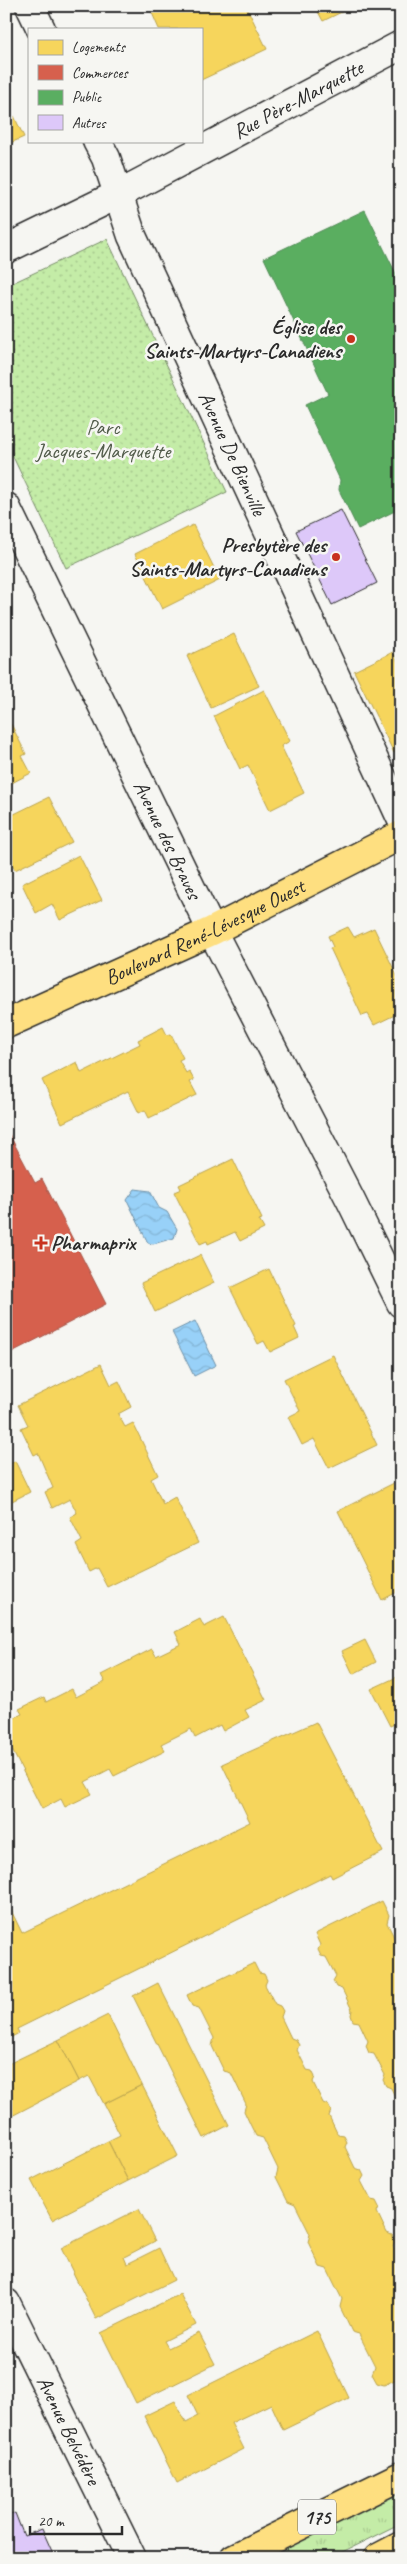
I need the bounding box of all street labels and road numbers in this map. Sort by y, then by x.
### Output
street label: Rue Père-Marquette [228,53,369,144]
street label: Avenue De Bienville [193,387,273,521]
street label: Avenue des Braves [128,776,208,905]
street label: Boulevard René-Lévesque Ouest [101,872,311,991]
street label: Avenue Belvédère [31,2372,108,2491]
road number: 175 [298,2500,336,2534]

